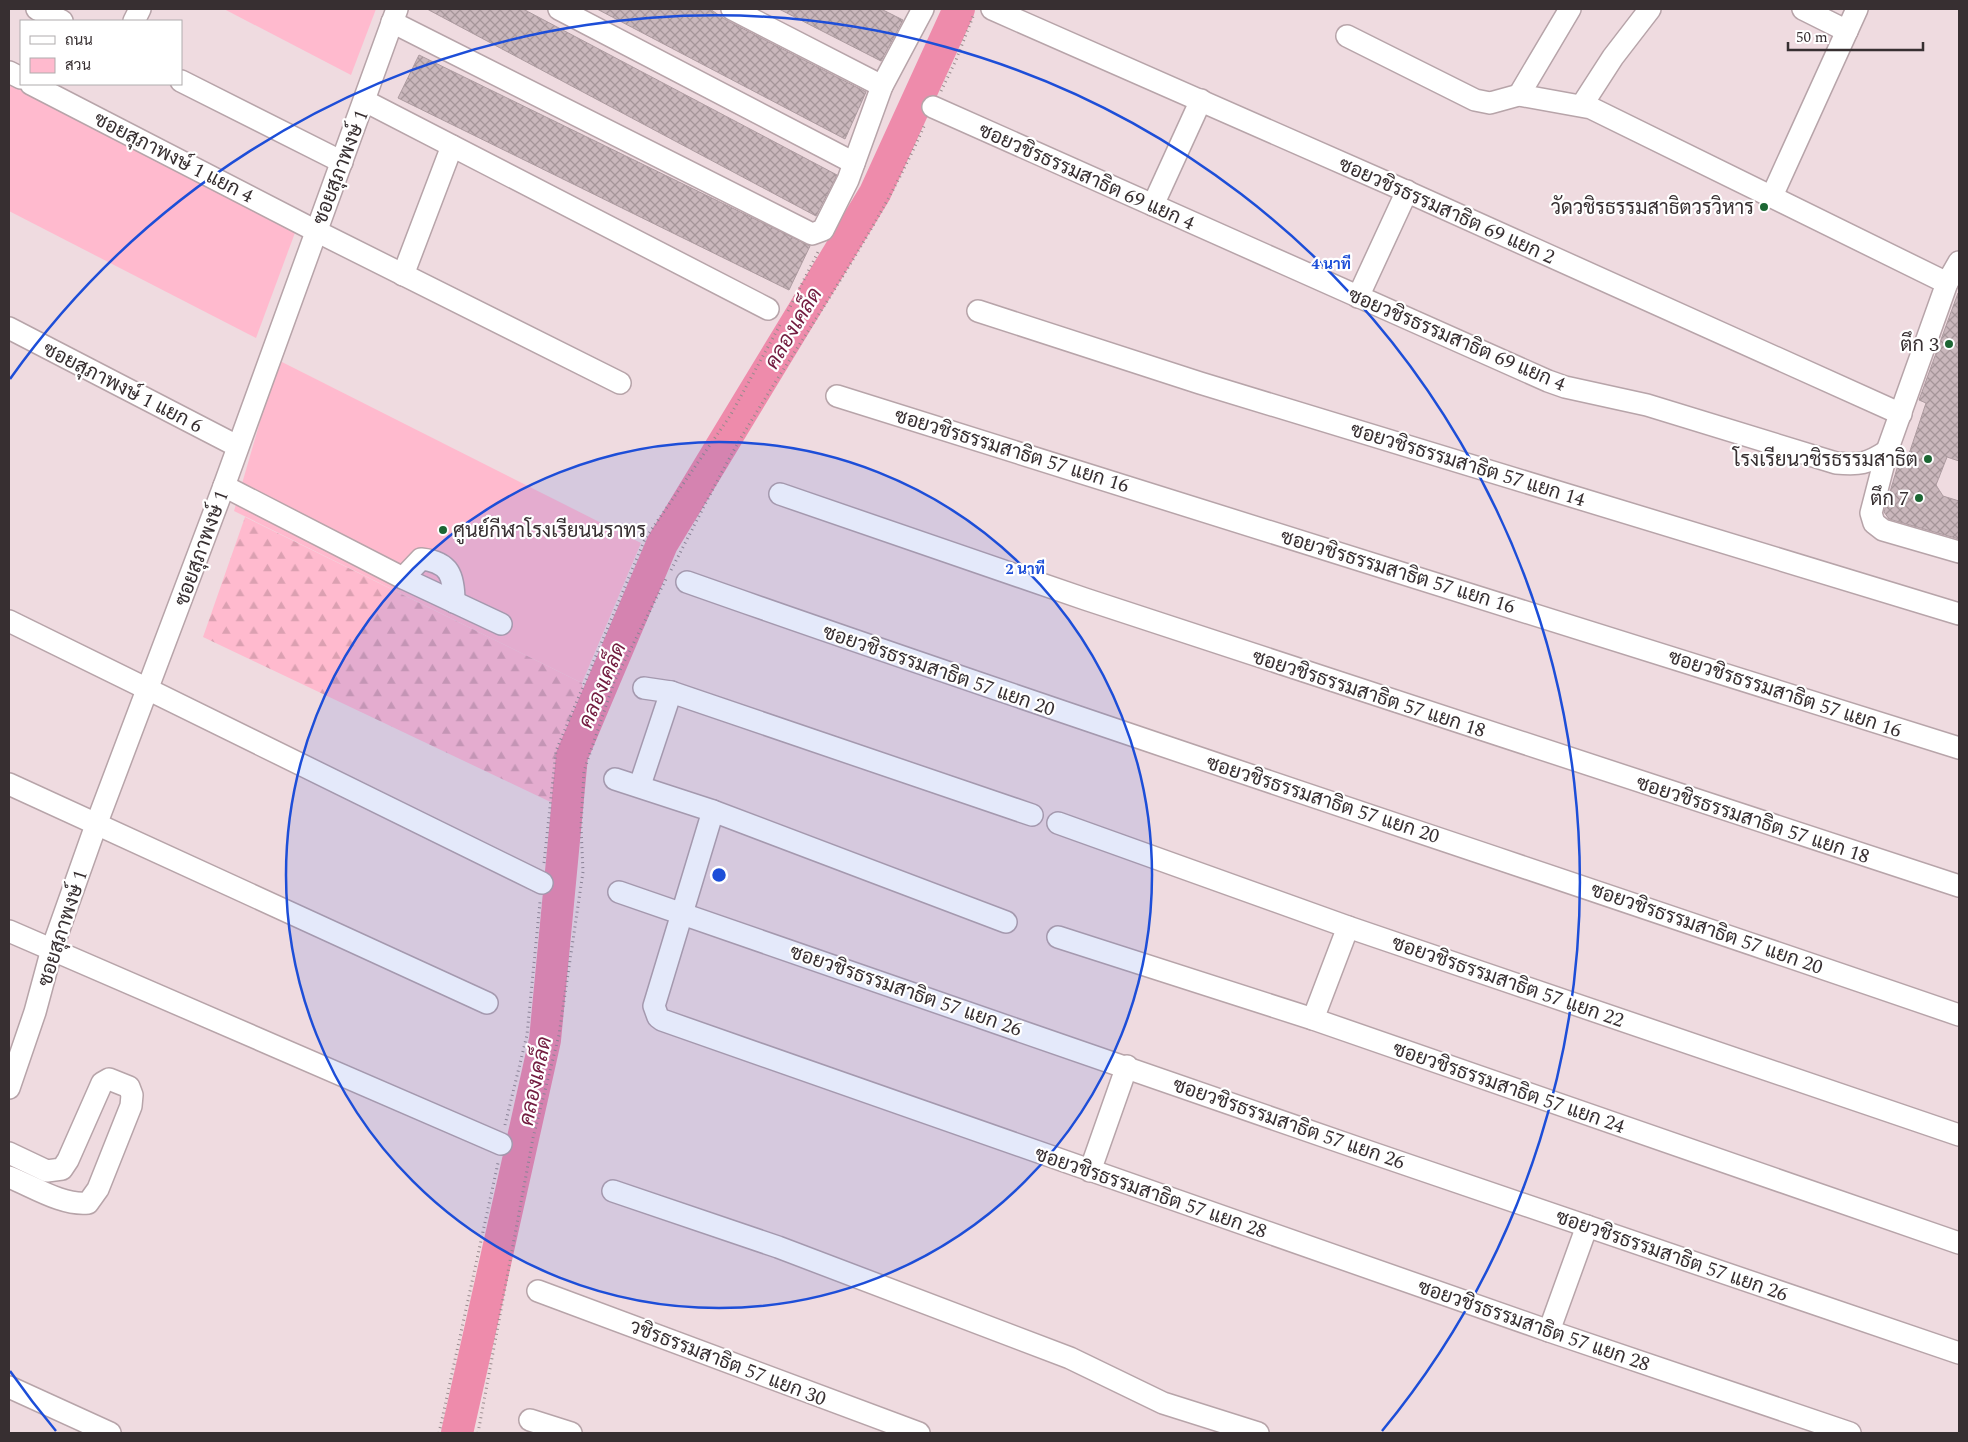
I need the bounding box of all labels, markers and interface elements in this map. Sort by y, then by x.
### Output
legend [20,20,182,85]
scale bar [1788,20,1923,52]
text: 50 m [1796,26,1828,49]
text: ถนน [65,29,93,52]
text: สวน [65,54,91,77]
street label: ซอยสุภาพงษ์ 1 แยก 4 [88,105,259,211]
street label: ซอยสุภาพงษ์ 1 [305,105,377,229]
street label: ซอยวชิรธรรมสาธิต 69 แยก 4 [974,116,1200,238]
street label: ซอยวชิรธรรมสาธิต 69 แยก 2 [1334,150,1560,272]
place label: วัดวชิรธรรมสาธิตวรวิหาร [1551,193,1754,223]
marker: วัดวชิรธรรมสาธิตวรวิหาร [1758,201,1770,213]
text: 4 นาที [1311,253,1351,276]
street label: ซอยวชิรธรรมสาธิต 69 แยก 4 [1343,280,1570,399]
water label: คลองเคล็ด [757,281,831,376]
place label: ตึก 3 [1900,330,1939,360]
street label: ซอยสุภาพงษ์ 1 แยก 6 [37,335,208,441]
marker: ตึก 3 [1943,338,1955,350]
street label: ซอยวชิรธรรมสาธิต 57 แยก 16 [891,401,1133,501]
street label: ซอยวชิรธรรมสาธิต 57 แยก 14 [1347,415,1589,515]
place label: โรงเรียนวชิรธรรมสาธิต [1732,445,1918,475]
marker: โรงเรียนวชิรธรรมสาธิต [1922,453,1934,465]
place label: ตึก 7 [1870,484,1909,514]
street label: ซอยสุภาพงษ์ 1 [167,486,237,610]
marker: ตึก 7 [1913,492,1925,504]
place label: ศูนย์กีฬาโรงเรียนนราทร [453,516,646,546]
street label: ซอยวชิรธรรมสาธิต 57 แยก 16 [1277,522,1519,622]
marker: ศูนย์กีฬาโรงเรียนนราทร [437,524,449,536]
text: 2 นาที [1005,558,1045,581]
street label: ซอยวชิรธรรมสาธิต 57 แยก 20 [819,617,1059,725]
water label: คลองเคล็ด [571,637,635,733]
street label: ซอยวชิรธรรมสาธิต 57 แยก 18 [1248,642,1489,746]
street label: ซอยวชิรธรรมสาธิต 57 แยก 16 [1664,642,1905,746]
street label: ซอยวชิรธรรมสาธิต 57 แยก 20 [1202,748,1443,852]
street label: ซอยวชิรธรรมสาธิต 57 แยก 18 [1632,768,1873,872]
street label: ซอยสุภาพงษ์ 1 [30,866,96,991]
centre of rings [710,866,728,884]
street label: ซอยวชิรธรรมสาธิต 57 แยก 20 [1587,875,1827,983]
street label: ซอยวชิรธรรมสาธิต 57 แยก 22 [1388,928,1628,1036]
street label: ซอยวชิรธรรมสาธิต 57 แยก 26 [786,937,1026,1045]
water label: คลองเคล็ด [511,1034,561,1129]
street label: ซอยวชิรธรรมสาธิต 57 แยก 24 [1389,1034,1629,1142]
street label: ซอยวชิรธรรมสาธิต 57 แยก 26 [1169,1070,1409,1178]
street label: ซอยวชิรธรรมสาธิต 57 แยก 28 [1031,1139,1271,1247]
street label: ซอยวชิรธรรมสาธิต 57 แยก 26 [1552,1202,1792,1310]
street label: ซอยวชิรธรรมสาธิต 57 แยก 28 [1414,1272,1654,1380]
street label: วชิรธรรมสาธิต 57 แยก 30 [625,1312,830,1414]

